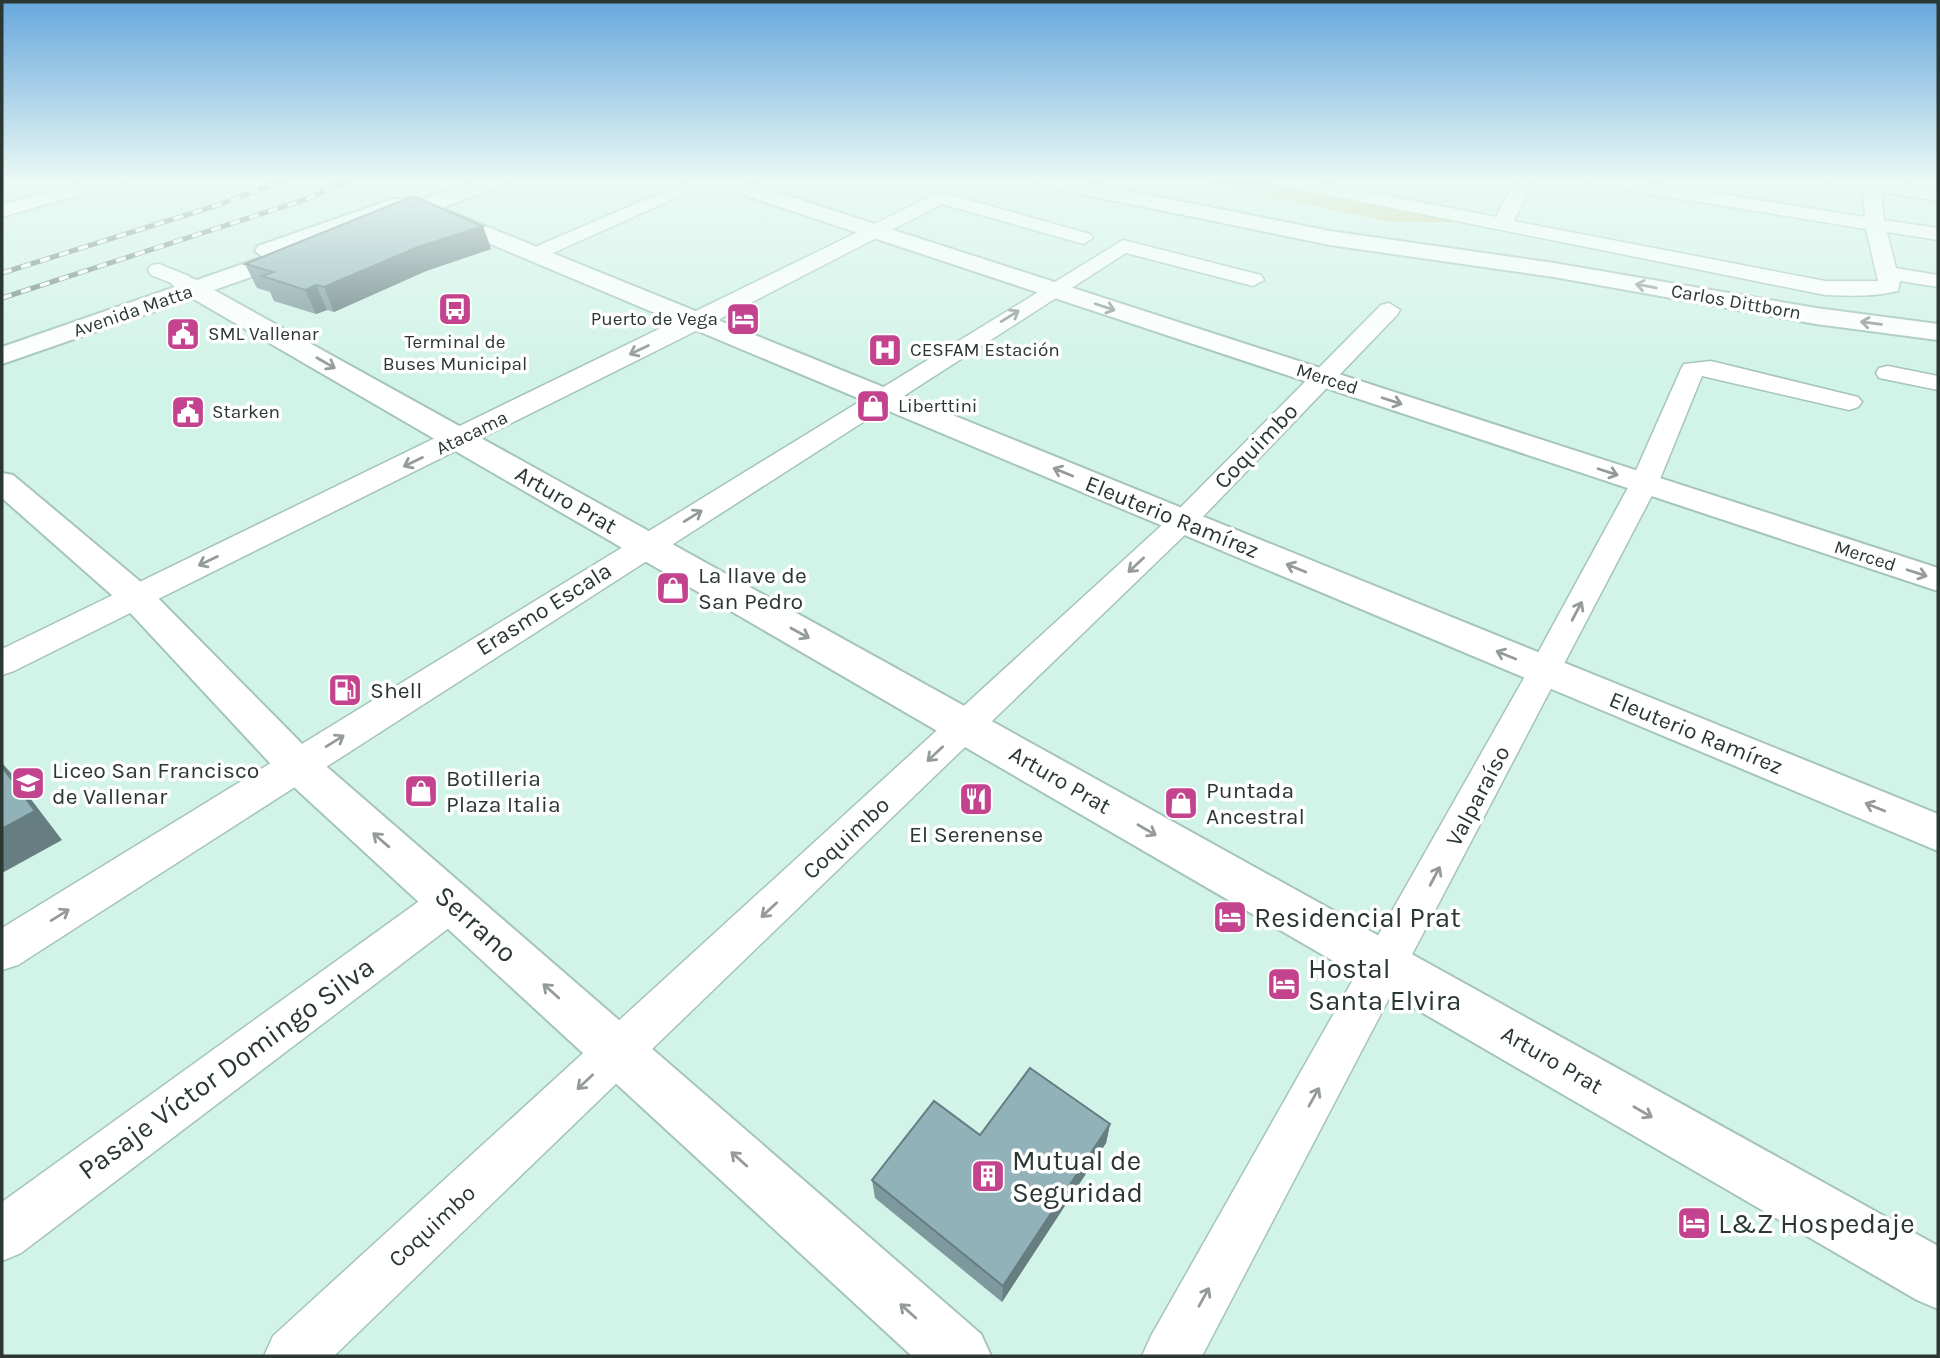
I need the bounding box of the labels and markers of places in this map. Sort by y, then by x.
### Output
bus stop icon: Terminal de Buses Municipal [436,290,474,328]
hotel icon: Puerto de Vega [724,300,762,338]
place label: Puerto de Vega [591,308,718,330]
public building icon: SML Vallenar [164,315,202,353]
place label: SML Vallenar [208,323,319,345]
place label: Terminal de Buses Municipal [383,331,527,375]
hospital icon: CESFAM Estación [866,331,904,369]
place label: CESFAM Estación [910,339,1060,361]
shop icon: Liberttini [854,387,892,425]
public building icon: Starken [169,393,207,431]
place label: Liberttini [898,395,978,417]
place label: Starken [212,401,280,423]
place label: La llave de San Pedro [698,562,807,615]
shop icon: La llave de San Pedro [654,569,692,607]
fuel station icon: Shell [326,671,364,709]
place label: Shell [370,677,422,704]
place label: Liceo San Francisco de Vallenar [52,757,259,810]
school or university icon: Liceo San Francisco de Vallenar [9,764,47,802]
place label: Botilleria Plaza Italia [446,765,561,818]
shop icon: Botilleria Plaza Italia [402,772,440,810]
place label: Puntada Ancestral [1206,777,1305,830]
restaurant icon: El Serenense [957,780,995,818]
shop icon: Puntada Ancestral [1162,784,1200,822]
place label: El Serenense [909,821,1043,848]
hotel icon: Residencial Prat [1211,898,1249,936]
place label: Residencial Prat [1254,901,1461,934]
place label: Hostal Santa Elvira [1308,952,1461,1017]
hotel icon: Hostal Santa Elvira [1265,965,1303,1003]
place label: Mutual de Seguridad [1012,1144,1143,1209]
building icon: Mutual de Seguridad [969,1157,1007,1195]
hotel icon: L&Z Hospedaje [1675,1204,1713,1242]
place label: L&Z Hospedaje [1718,1207,1915,1240]

